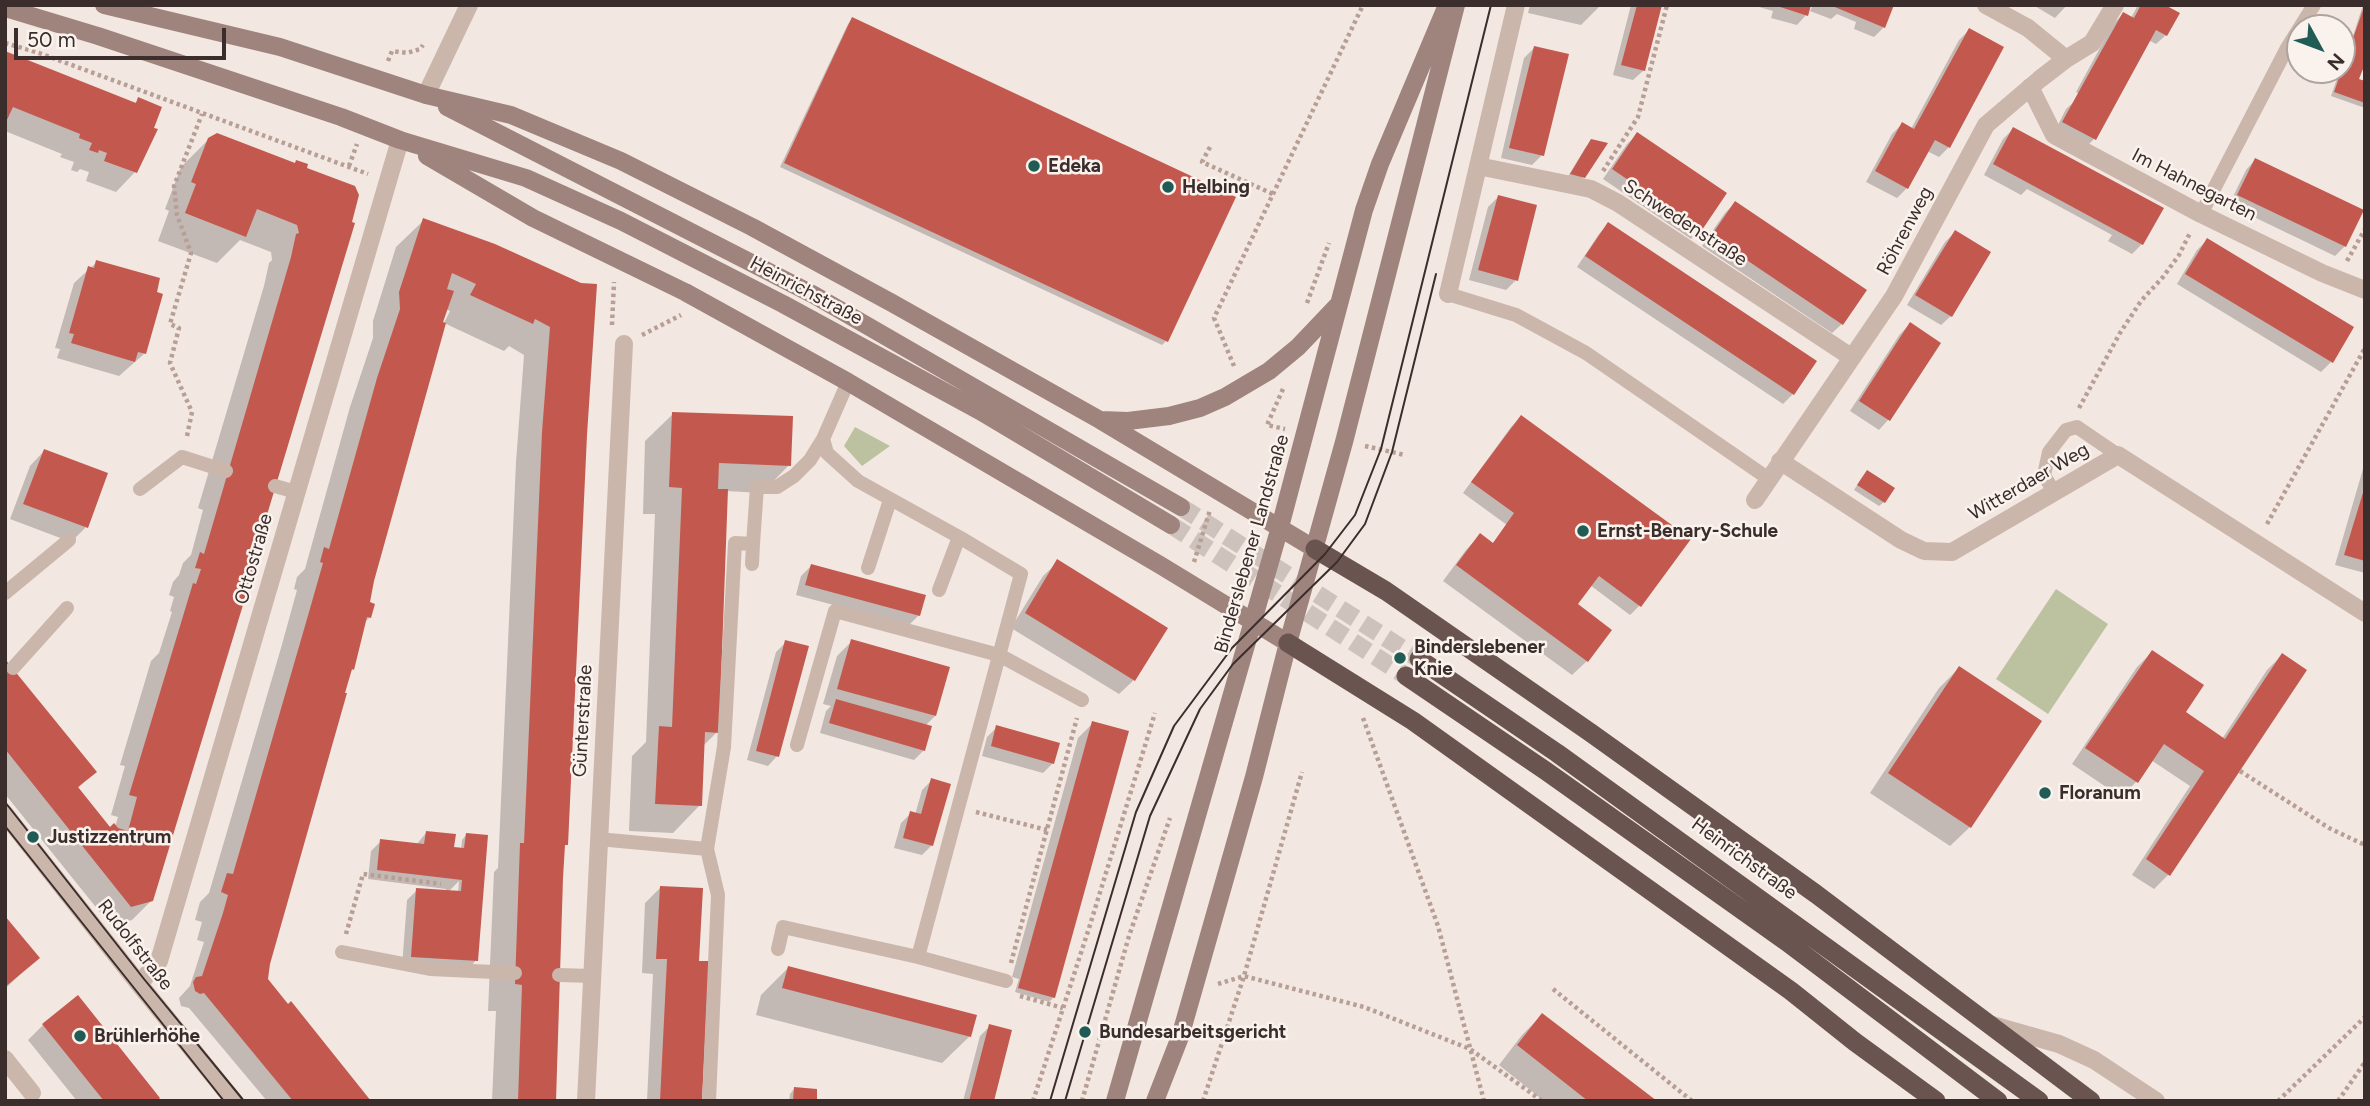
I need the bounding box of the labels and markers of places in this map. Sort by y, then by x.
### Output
place label: Edeka [1048,155,1101,177]
marker: Edeka [1026,158,1042,174]
place label: Helbing [1182,176,1250,198]
marker: Helbing [1160,179,1176,195]
place label: Ernst-Benary-Schule [1597,520,1778,542]
marker: Ernst-Benary-Schule [1575,523,1591,539]
place label: Binderslebener Knie [1414,636,1545,680]
marker: Binderslebener Knie [1392,650,1408,666]
place label: Floranum [2059,782,2141,804]
marker: Floranum [2037,785,2053,801]
place label: Justizzentrum [47,826,171,848]
marker: Justizzentrum [25,829,41,845]
place label: Bundesarbeitsgericht [1099,1021,1287,1043]
marker: Bundesarbeitsgericht [1077,1024,1093,1040]
place label: Brühlerhöhe [94,1025,200,1047]
marker: Brühlerhöhe [72,1028,88,1044]

